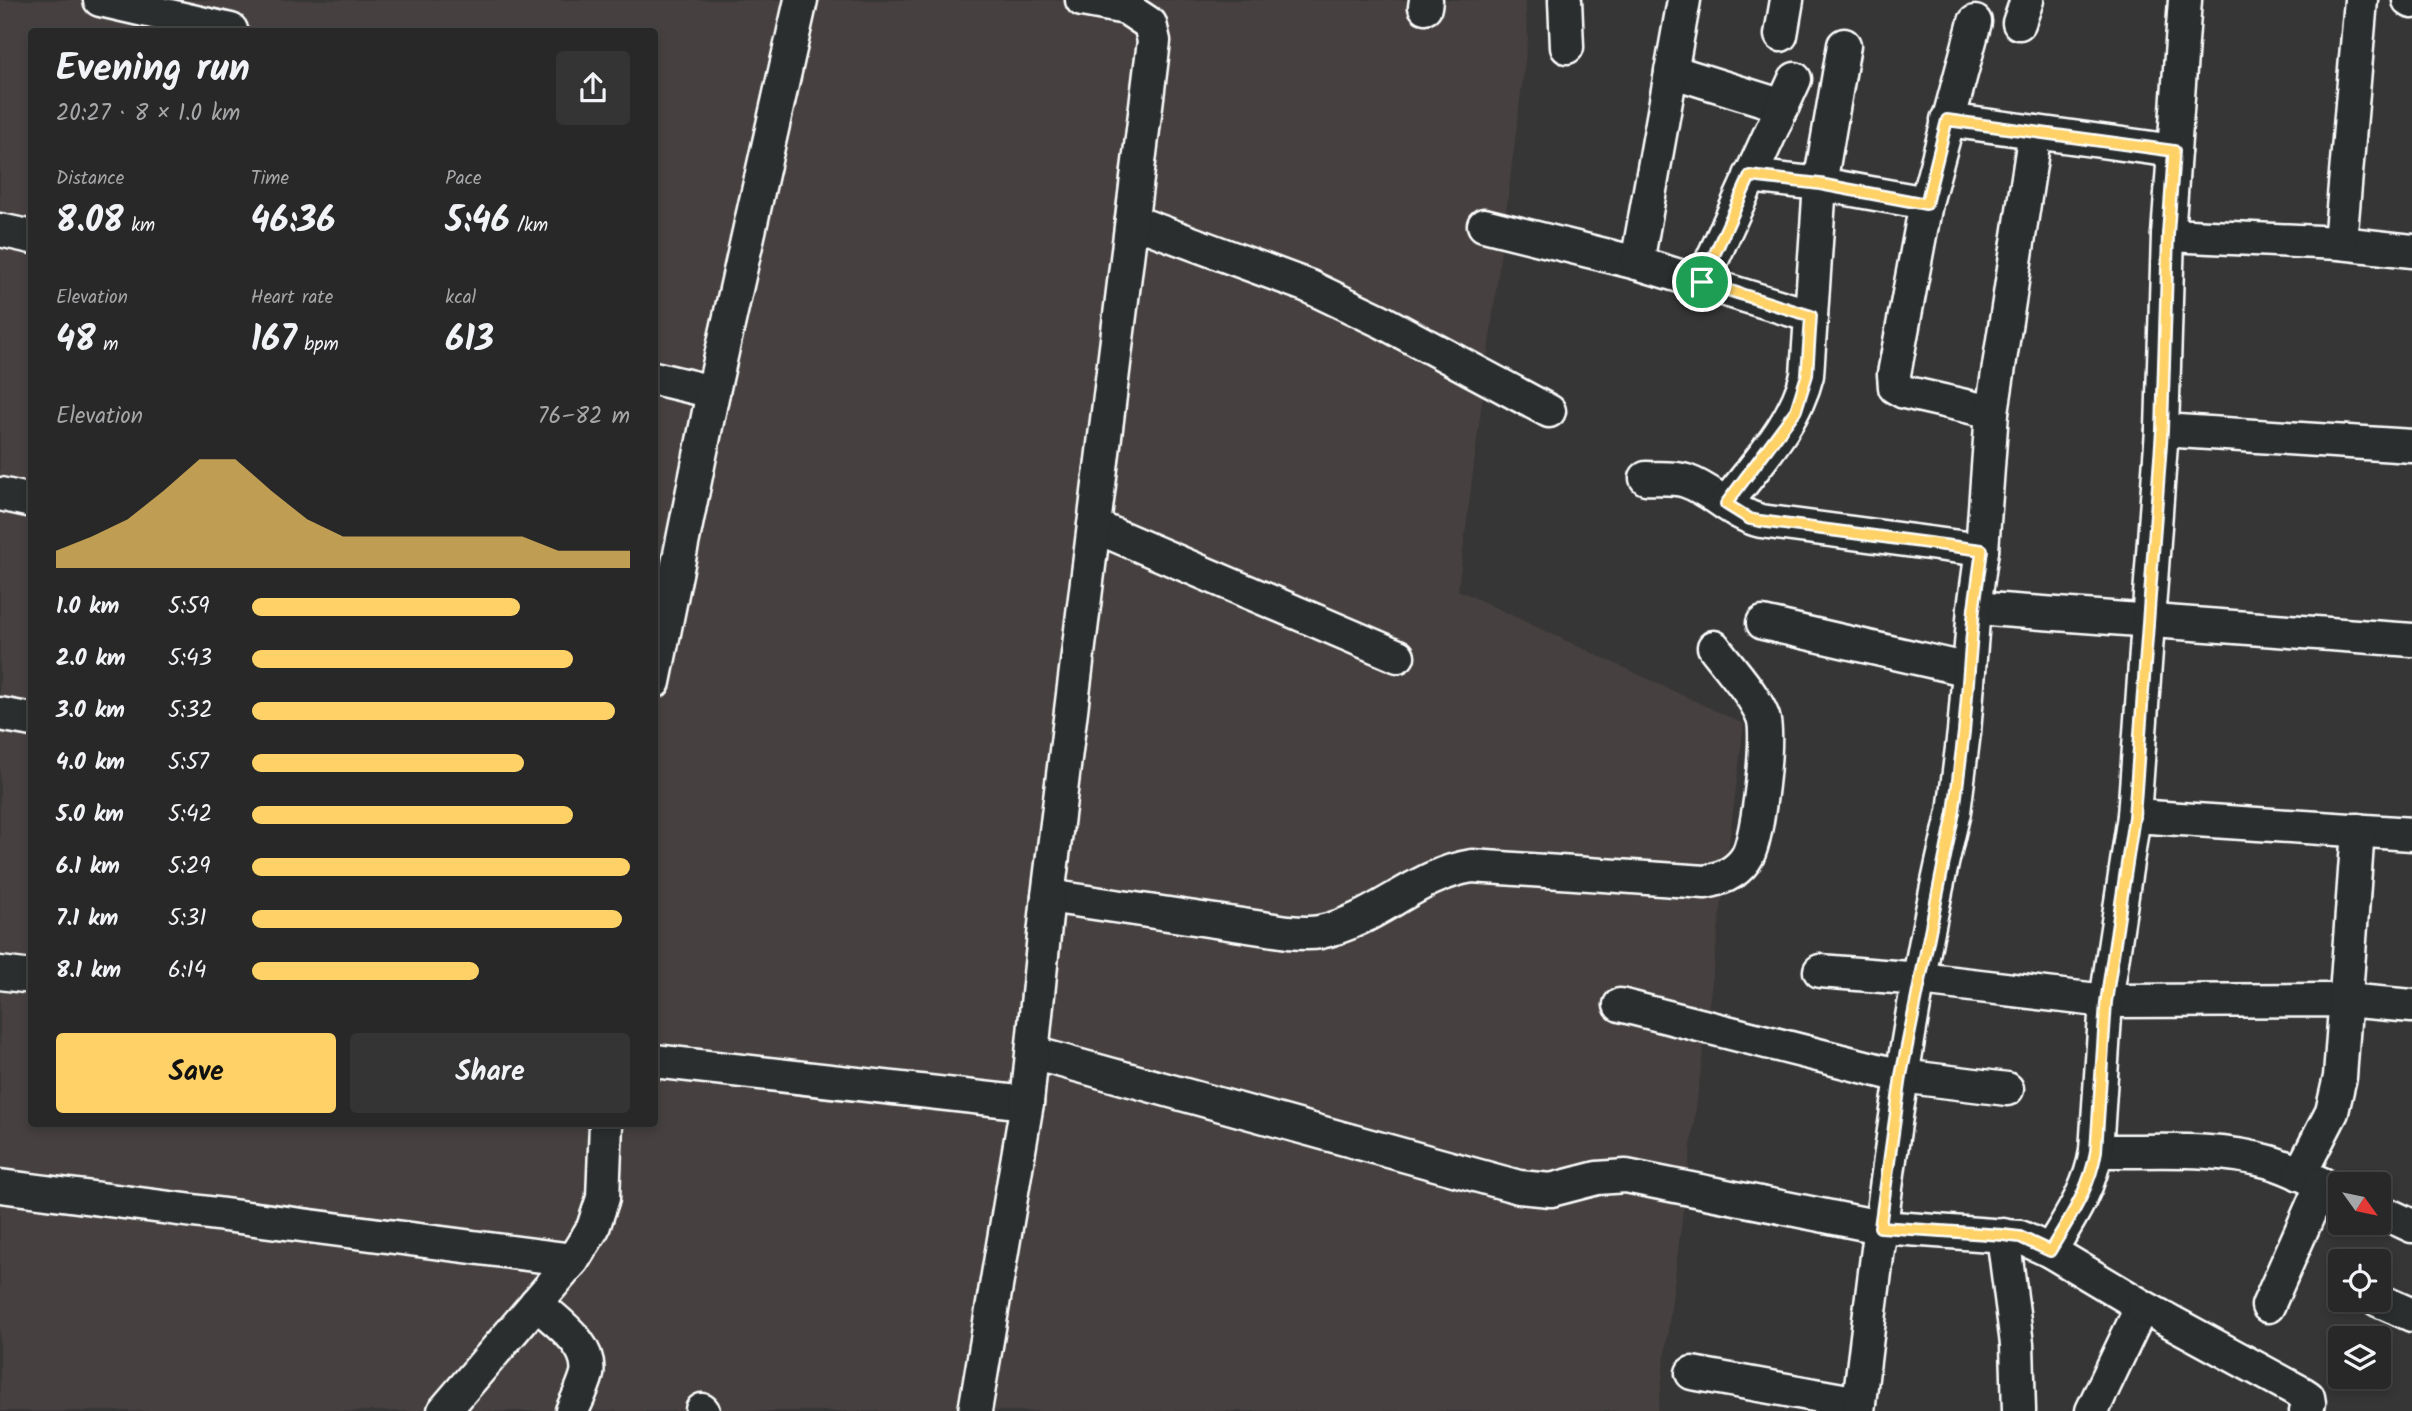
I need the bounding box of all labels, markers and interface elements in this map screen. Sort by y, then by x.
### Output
text: Evening run [56,40,250,100]
button: share [556,51,630,125]
text: 20:27 · 8 × 1.0 km [56,96,240,132]
text: Distance [56,164,124,194]
text: Time [251,164,289,194]
text: Pace [445,164,482,194]
text: 8.08 [56,194,124,250]
text: 46:36 [251,194,335,250]
text: 5:46 [445,194,510,250]
text: km [124,211,155,241]
text: /km [510,211,548,241]
pin [1672,252,1732,312]
icon: arrive [1683,263,1721,301]
text: Elevation [56,283,128,313]
text: Heart rate [251,283,333,313]
text: kcal [445,283,476,313]
text: 48 [56,313,96,369]
text: 167 [251,313,297,369]
text: 613 [445,313,494,369]
text: m [96,330,118,360]
text: bpm [297,330,339,360]
text: Elevation [56,399,143,435]
text: 76–82 m [538,399,630,435]
text: 1.0 km [56,589,119,625]
text: 5:59 [168,589,210,625]
text: 2.0 km [56,641,126,677]
text: 5:43 [168,641,212,677]
text: 3.0 km [56,693,125,729]
text: 5:32 [168,693,213,729]
text: 4.0 km [56,745,125,781]
text: 5:57 [168,745,209,781]
text: 5.0 km [56,797,124,833]
text: 5:42 [168,797,212,833]
text: 6.1 km [56,849,120,885]
text: 5:29 [168,849,211,885]
text: 7.1 km [56,901,118,937]
text: 5:31 [168,901,206,937]
text: 8.1 km [56,953,121,989]
text: 6:14 [168,953,206,989]
button: Save [56,1033,336,1113]
button: Share [350,1033,630,1113]
north arrow [2328,1172,2390,1236]
map controls [2328,1172,2391,1389]
button: locate [2328,1249,2391,1312]
button: layers [2328,1326,2391,1389]

